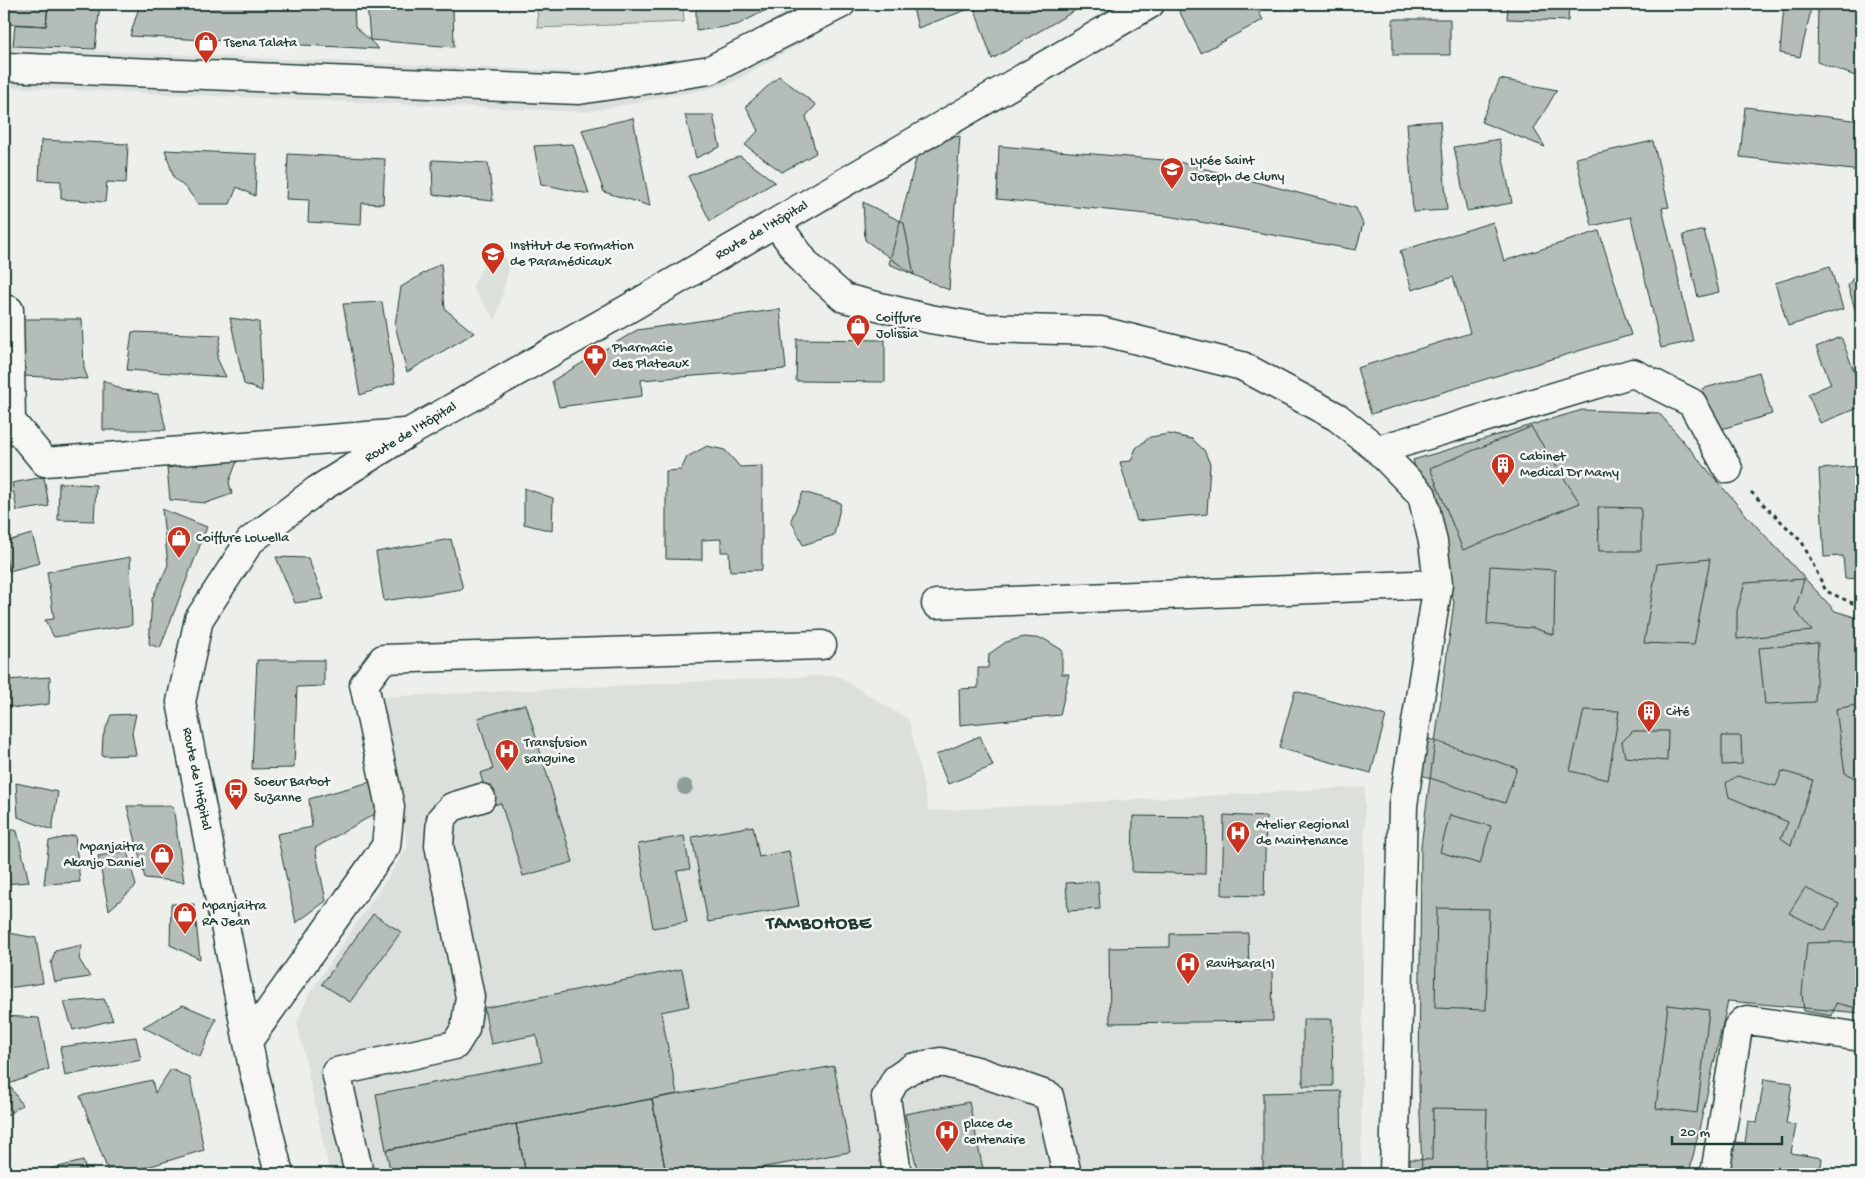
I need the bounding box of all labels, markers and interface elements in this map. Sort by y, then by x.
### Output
shop icon: Tsena Talata [193,30,219,64]
place label: Tsena Talata [223,35,298,52]
place label: Lycée Saint Joseph de Cluny [1190,153,1284,186]
school or university icon: Lycée Saint Joseph de Cluny [1159,156,1185,190]
street label: Route de l'Hôpital [712,197,812,265]
place label: Institut de Formation de Paramédicaux [510,238,634,271]
school or university icon: Institut de Formation de Paramédicaux [480,241,506,275]
place label: Coiffure Jolissia [876,310,922,343]
shop icon: Coiffure Jolissia [845,313,871,347]
place label: Pharmacie des Plateaux [611,340,690,373]
pharmacy icon: Pharmacie des Plateaux [582,343,608,377]
street label: Route de l'Hôpital [362,399,460,467]
place label: Cabinet Medical Dr Mamy [1520,449,1619,482]
building icon: Cabinet Medical Dr Mamy [1490,452,1516,486]
shop icon: Coiffure Lowella [166,525,192,559]
place label: Coiffure Lowella [196,530,290,547]
building icon: Cité [1636,699,1662,733]
place label: Cité [1666,704,1690,721]
street label: Route de l'Hôpital [178,726,214,832]
place label: Transfusion sanguine [523,735,587,768]
hospital icon: Transfusion sanguine [494,738,520,772]
place label: Soeur Barbot Suzanne [254,774,331,807]
bus stop icon: Soeur Barbot Suzanne [223,777,249,811]
place label: Atelier Regional de Maintenance [1256,817,1349,850]
hospital icon: Atelier Regional de Maintenance [1225,820,1251,854]
place label: Mpanjaitra Akanjo Daniel [64,839,145,872]
shop icon: Mpanjaitra Akanjo Daniel [149,842,175,876]
place label: Mpanjaitra RA Jean [202,898,268,931]
shop icon: Mpanjaitra RA Jean [172,901,198,935]
district label: TAMBOHOBE [764,913,872,936]
hospital icon: Ravitsara(1) [1175,951,1201,985]
place label: Ravitsara(1) [1206,956,1275,973]
scale bar [1672,1113,1782,1145]
place label: place de centenaire [963,1116,1026,1149]
hospital icon: place de centenaire [934,1119,960,1153]
text: 20 m [1680,1124,1710,1142]

